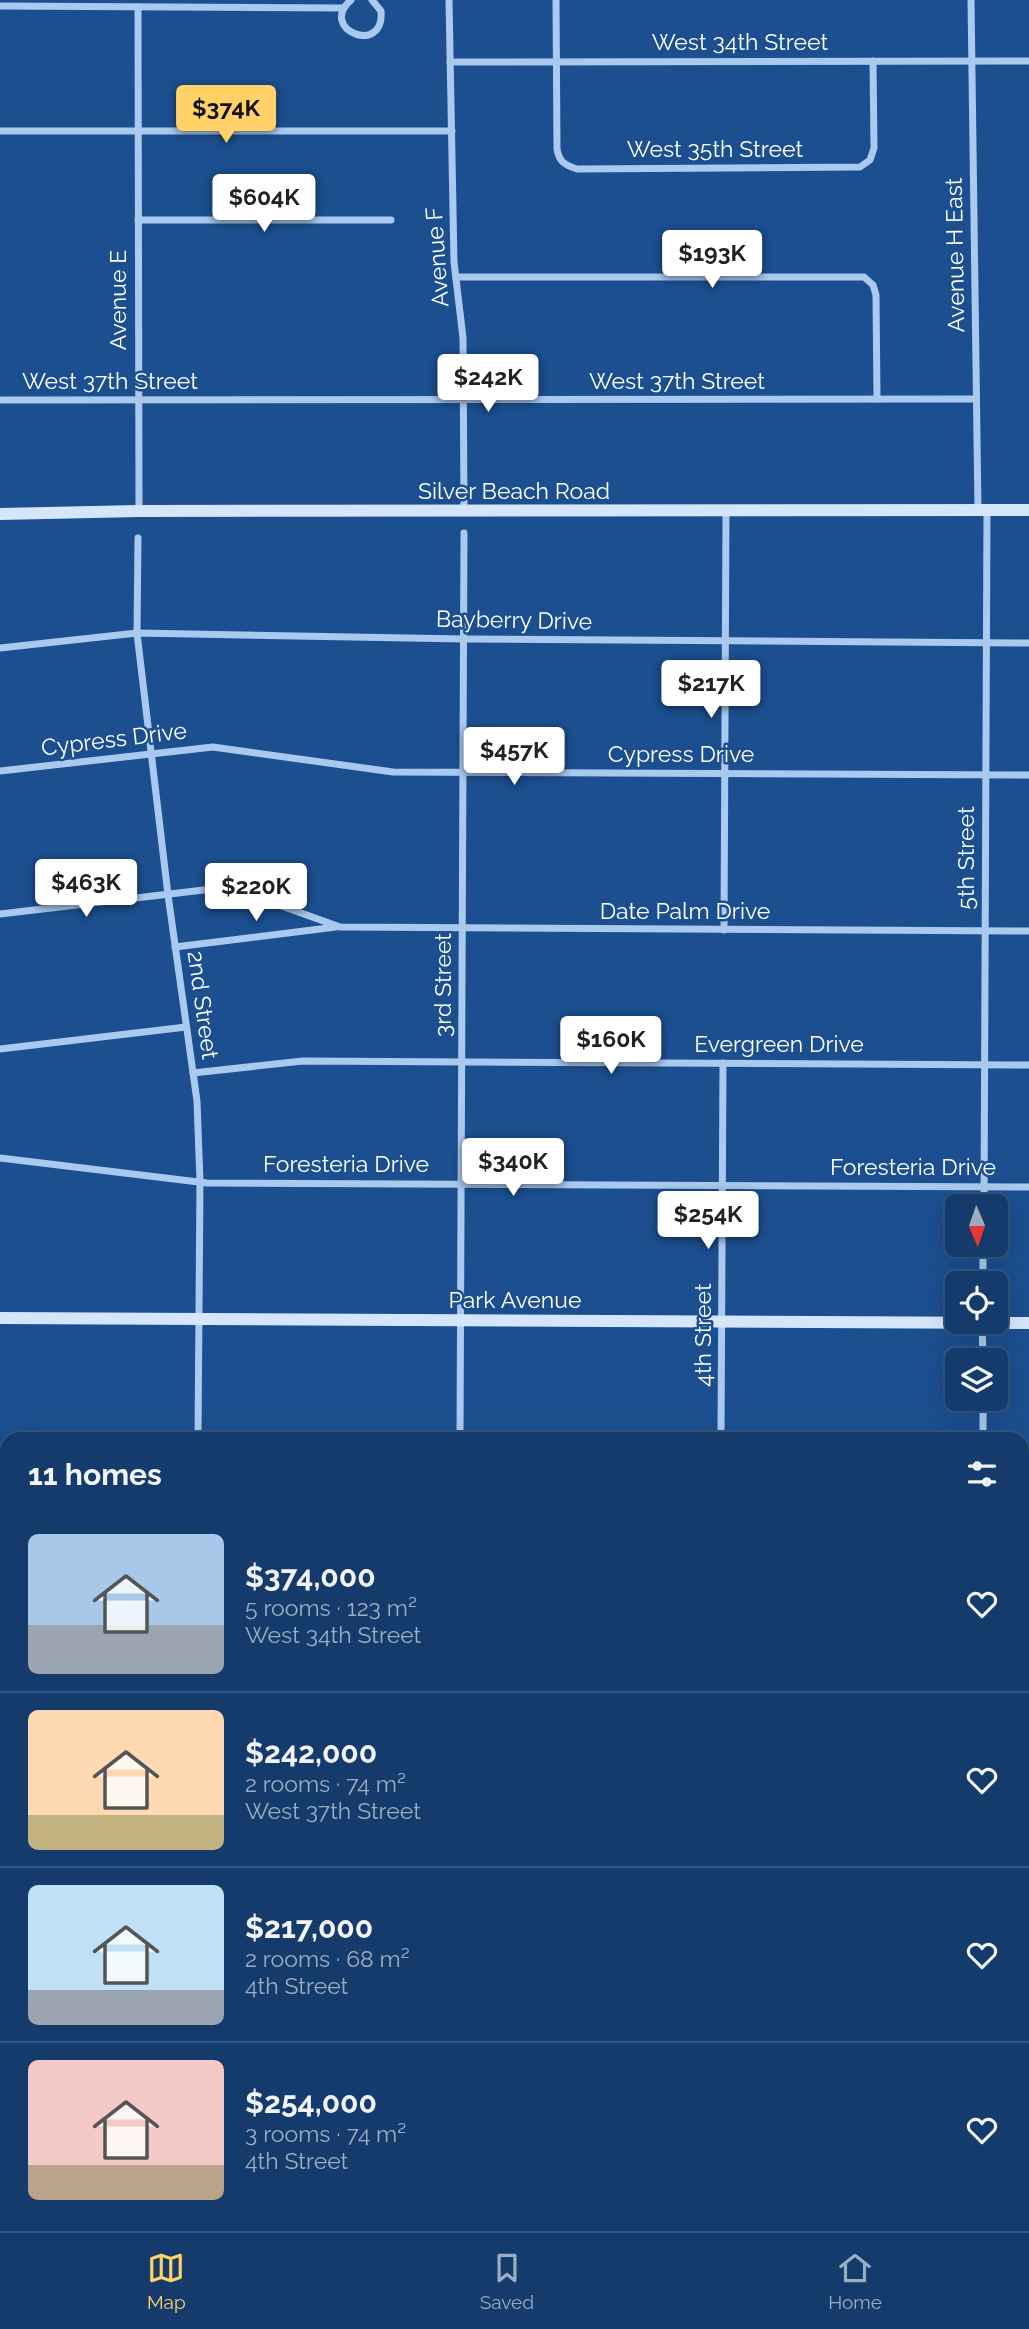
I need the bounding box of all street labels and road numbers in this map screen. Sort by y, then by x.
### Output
street label: West 34th Street [652,28,828,55]
street label: West 35th Street [627,135,803,162]
street label: Avenue H East [940,177,969,333]
street label: Avenue F [420,206,453,308]
street label: Avenue E [104,250,131,350]
street label: West 37th Street [22,367,198,394]
street label: West 37th Street [589,367,765,394]
street label: Silver Beach Road [418,477,610,504]
street label: Bayberry Drive [436,605,592,634]
street label: Cypress Drive [40,716,188,761]
street label: Cypress Drive [608,740,754,767]
street label: 5th Street [952,806,979,910]
street label: Date Palm Drive [600,897,770,924]
street label: 3rd Street [429,933,456,1037]
street label: 2nd Street [183,949,225,1061]
street label: Evergreen Drive [694,1030,864,1057]
street label: Foresteria Drive [263,1150,429,1177]
street label: Foresteria Drive [830,1153,996,1180]
street label: 4th Street [689,1283,716,1387]
street label: Park Avenue [449,1286,581,1313]

